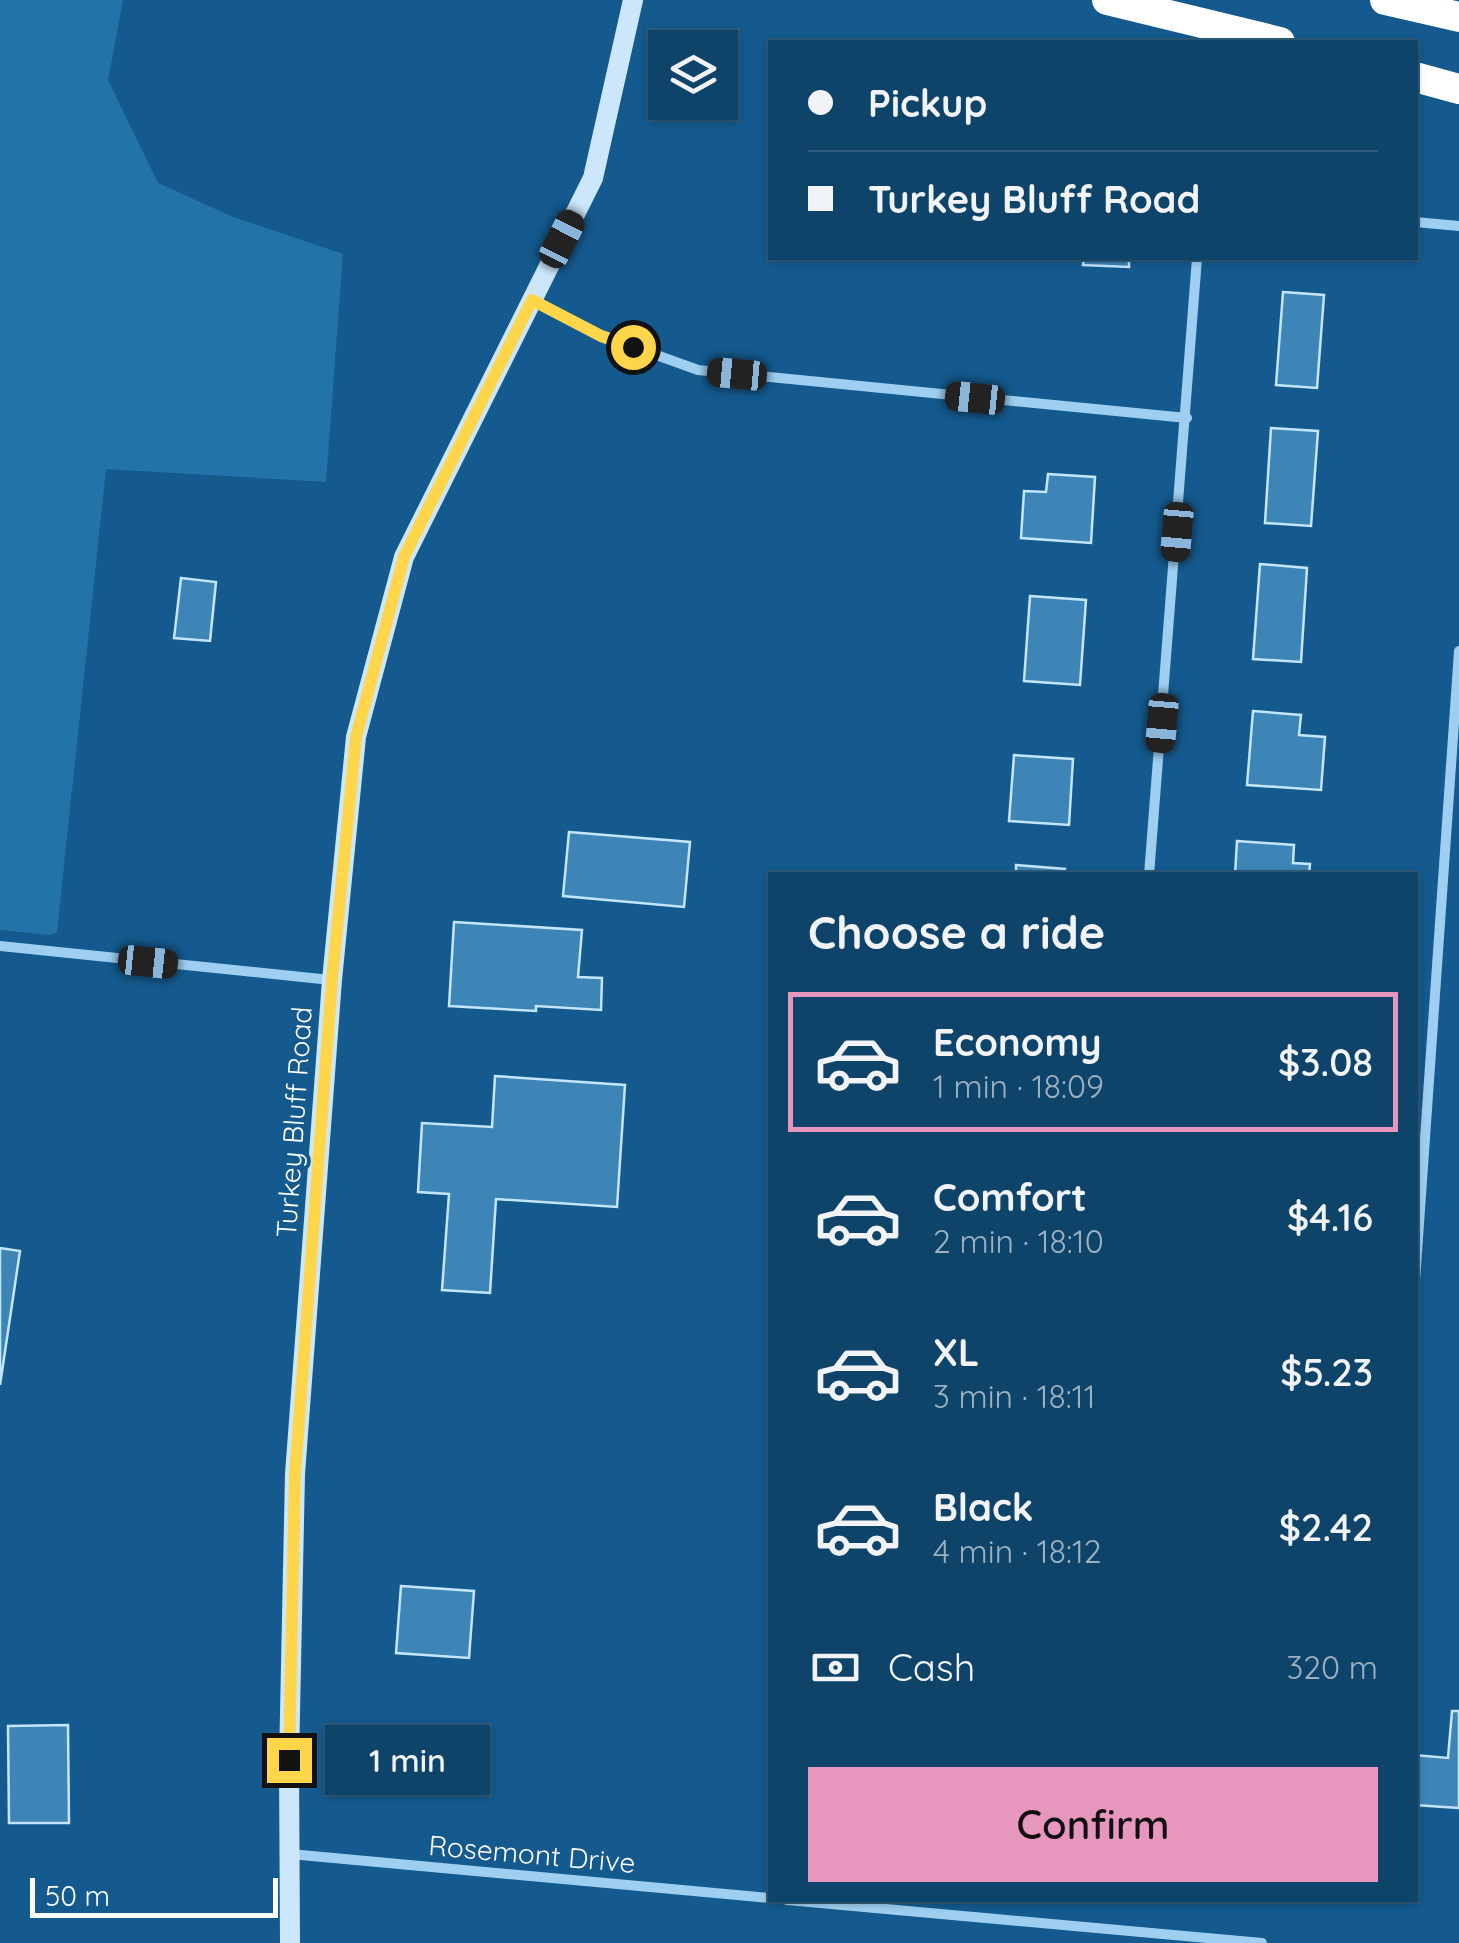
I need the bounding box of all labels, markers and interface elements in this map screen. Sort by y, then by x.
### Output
map controls [648,30,738,120]
button: layers [648,30,738,120]
text: Pickup [868,79,987,127]
text: Turkey Bluff Road [868,175,1200,223]
car [535,205,589,273]
route start [611,325,656,370]
car [706,356,768,392]
car [944,380,1006,416]
car [1159,501,1195,563]
car [1144,692,1180,754]
text: Choose a ride [808,904,1105,960]
car [117,944,179,980]
street label: Turkey Bluff Road [268,1005,319,1239]
icon: car [813,1017,903,1107]
text: Economy [933,1018,1102,1066]
text: $3.08 [1278,1038,1373,1086]
text: 1 min · 18:09 [933,1066,1104,1106]
icon: car [813,1172,903,1262]
text: Comfort [933,1173,1087,1221]
text: $4.16 [1287,1193,1373,1241]
text: 2 min · 18:10 [933,1221,1104,1261]
icon: car [813,1327,903,1417]
text: XL [933,1328,979,1376]
text: $5.23 [1280,1348,1373,1396]
text: 3 min · 18:11 [933,1376,1096,1416]
icon: car [813,1482,903,1572]
text: Black [933,1483,1033,1531]
text: $2.42 [1279,1503,1373,1551]
text: 4 min · 18:12 [933,1531,1102,1571]
icon: cash [808,1640,863,1695]
text: Cash [888,1643,975,1691]
text: 320 m [1287,1647,1378,1687]
callout: 1 min [324,1725,489,1795]
route end [267,1738,312,1783]
text: 1 min [369,1740,446,1780]
button: Confirm [808,1767,1378,1882]
street label: Rosemont Drive [427,1827,637,1880]
scale bar [30,1873,278,1918]
text: 50 m [45,1878,110,1913]

